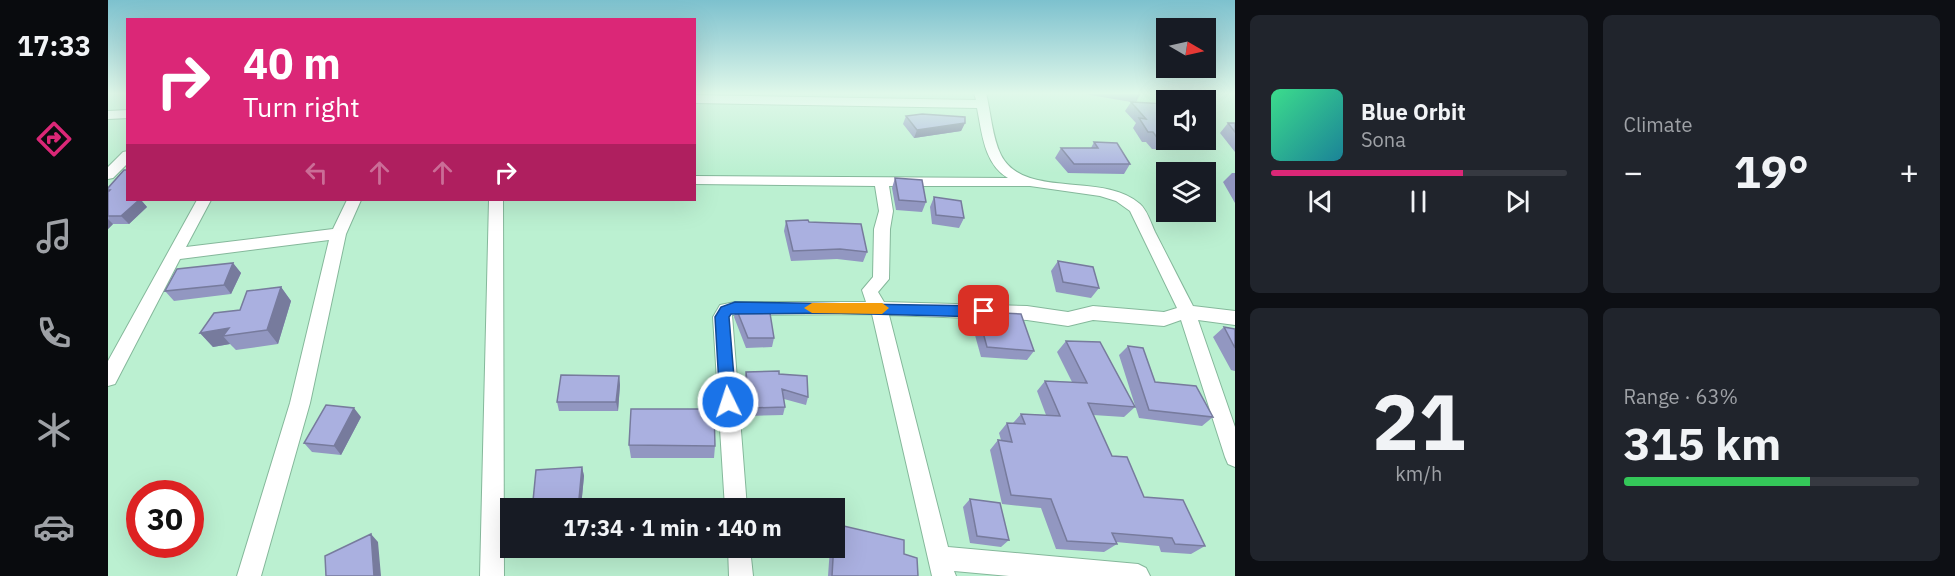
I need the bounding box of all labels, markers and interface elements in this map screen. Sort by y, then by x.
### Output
north arrow [1156,18,1216,78]
map controls [1156,18,1216,222]
text: 17:33 [17,28,91,63]
text: 40 m [243,36,341,91]
icon: right [144,42,222,120]
text: Turn right [243,89,360,124]
button: sound [1156,90,1216,150]
text: Blue Orbit [1361,97,1466,126]
text: Climate [1624,111,1692,138]
icon: directions [33,118,75,160]
text: Sona [1361,126,1406,153]
text: 19° [1734,142,1809,200]
text: − [1624,150,1643,193]
text: + [1899,150,1919,193]
icon: left [300,156,333,189]
icon: ahead [363,156,396,189]
icon: ahead [426,156,459,189]
icon: right [489,156,522,189]
button: layers [1156,162,1216,222]
icon: previous [1304,185,1337,218]
icon: pause [1402,185,1435,218]
icon: next [1501,185,1534,218]
icon: music [33,215,75,257]
pin [958,285,1009,336]
icon: arrive [967,294,1000,327]
icon: phone [33,312,75,354]
position arrow [696,370,760,434]
text: 21 [1372,370,1466,471]
text: Range · 63% [1624,383,1738,410]
icon: climate [33,409,75,451]
text: 315 km [1624,414,1781,472]
text: km/h [1395,460,1442,487]
speed limit sign: 30 [126,480,204,558]
icon: car [33,506,75,548]
text: 17:34 · 1 min · 140 m [563,513,782,542]

